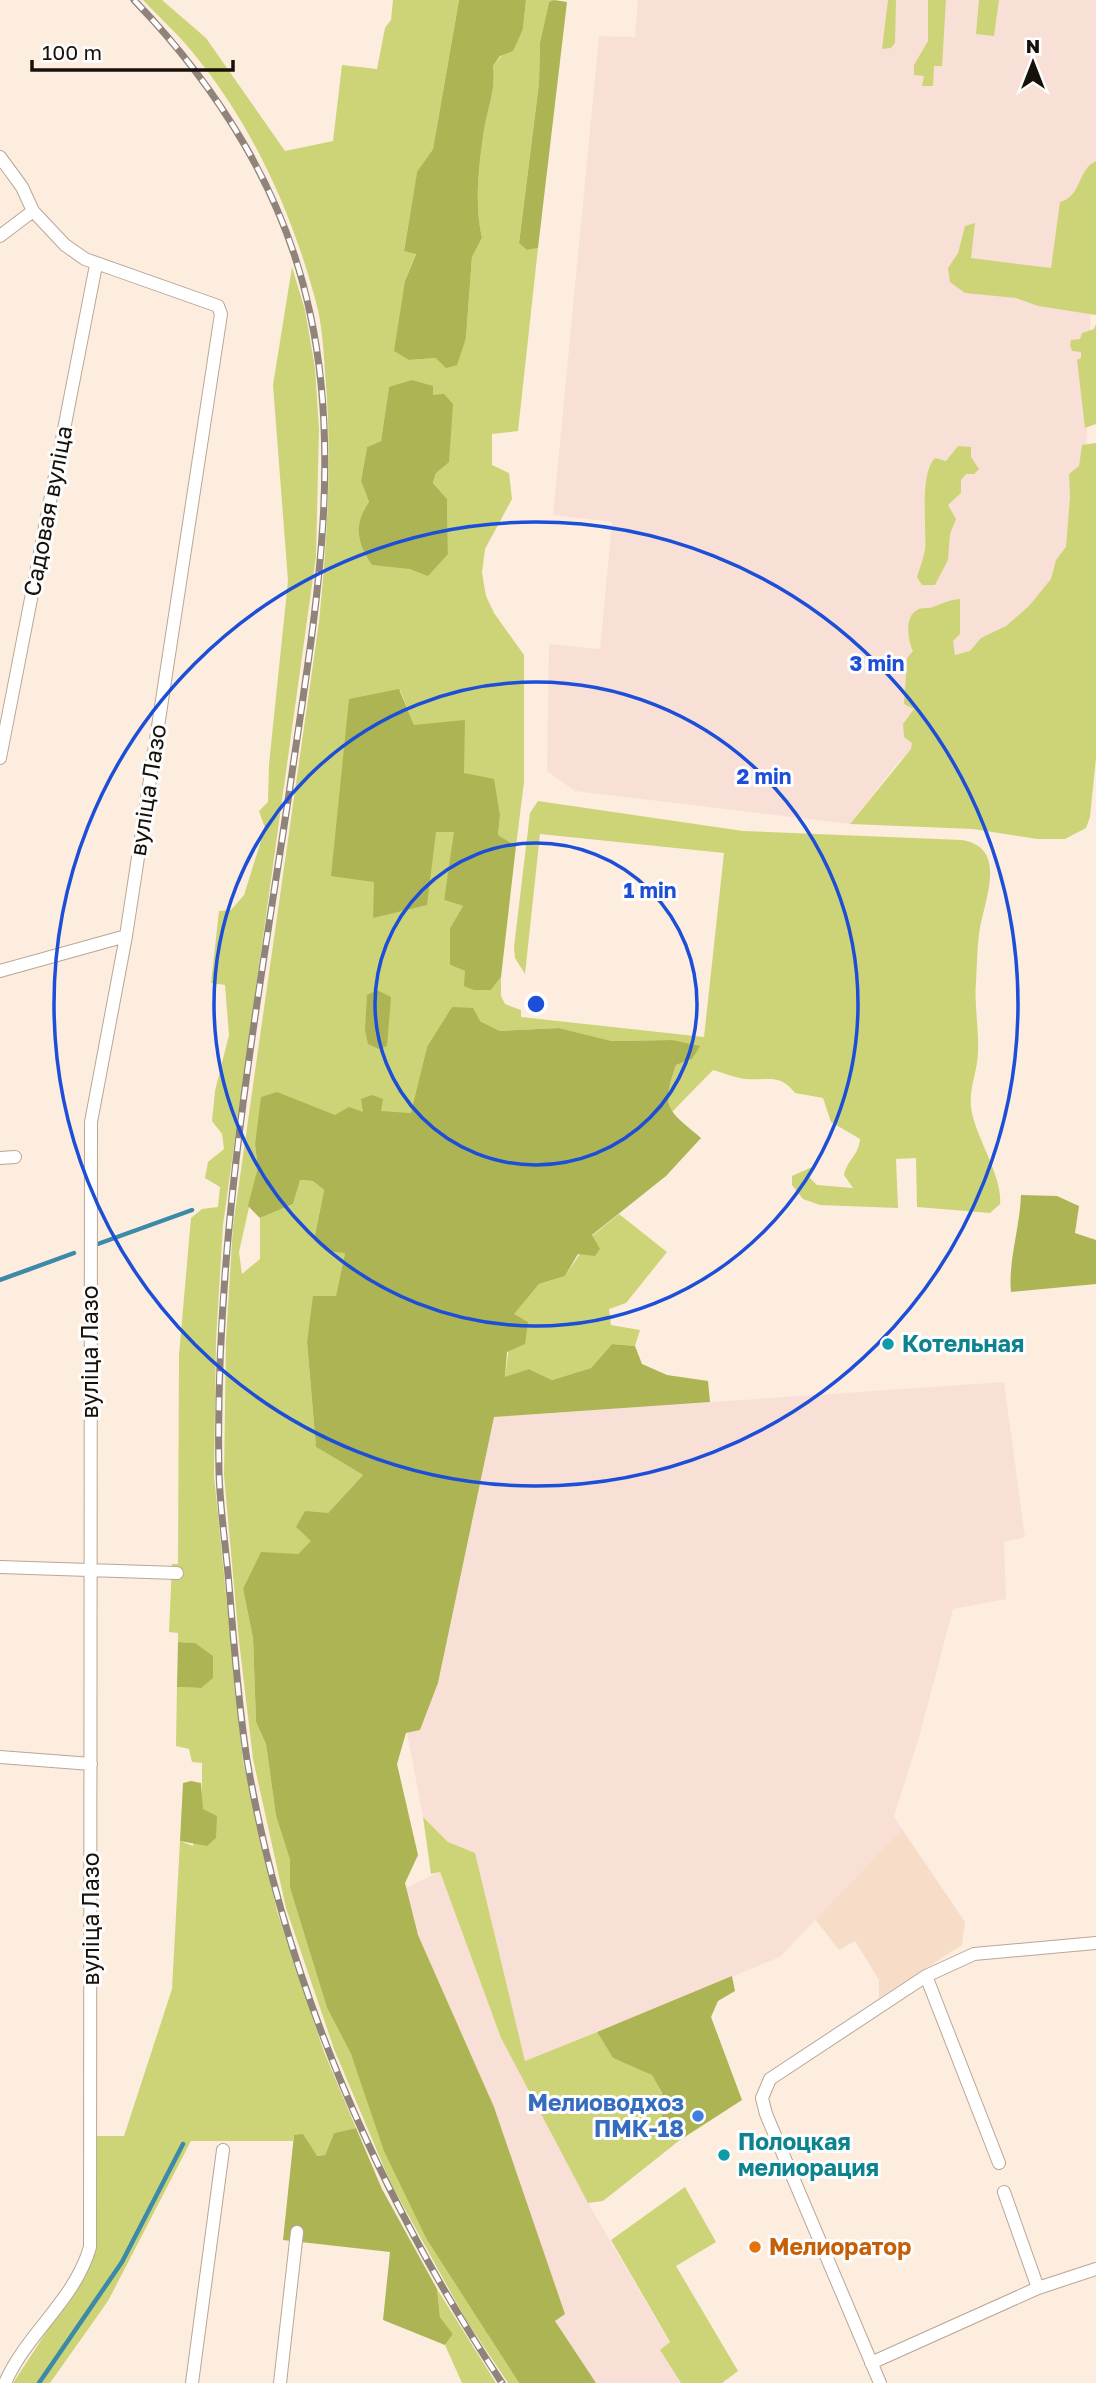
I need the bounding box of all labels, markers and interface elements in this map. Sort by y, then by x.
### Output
scale bar [32,28,233,72]
north arrow [998,28,1068,98]
text: N [1026,34,1040,57]
text: 100 m [42,39,102,65]
street label: Садовая вуліца [17,423,77,599]
text: 3 min [850,650,904,676]
street label: вуліца Лазо [123,722,171,858]
text: 2 min [737,763,791,789]
text: 1 min [624,877,676,903]
centre of rings [524,992,548,1016]
street label: вуліца Лазо [75,1285,103,1419]
place label: Котельная [902,1329,1024,1357]
marker: Котельная [880,1336,896,1352]
street label: вуліца Лазо [76,1852,104,1986]
place label: Мелиоводхоз ПМК-18 [528,2088,684,2142]
marker: Мелиоводхоз ПМК-18 [690,2108,706,2124]
place label: Полоцкая мелиорация [738,2127,879,2181]
marker: Полоцкая мелиорация [716,2147,732,2163]
place label: Мелиоратор [769,2232,911,2260]
marker: Мелиоратор [747,2239,763,2255]

